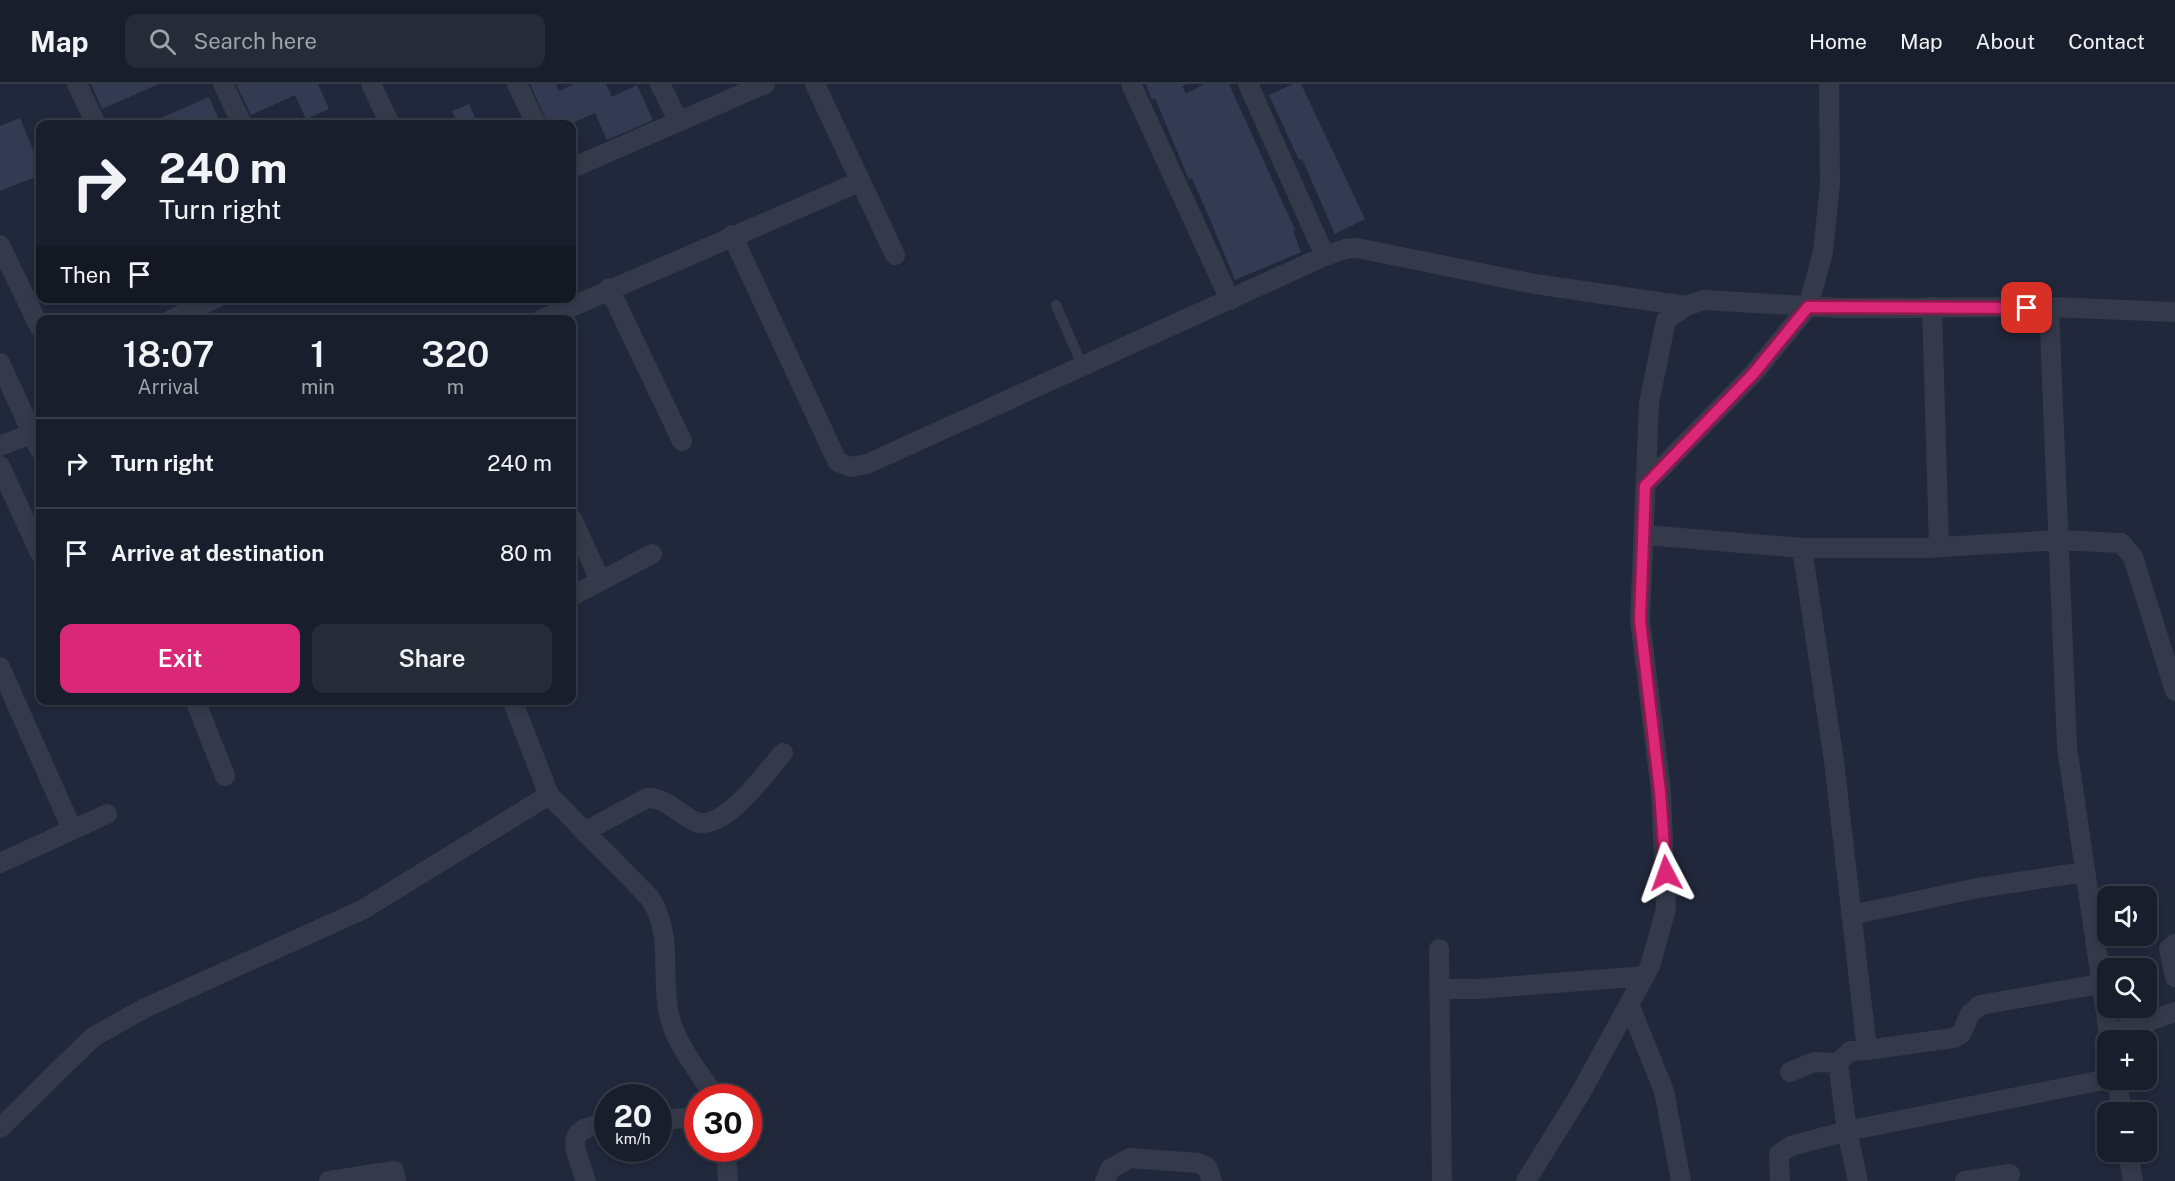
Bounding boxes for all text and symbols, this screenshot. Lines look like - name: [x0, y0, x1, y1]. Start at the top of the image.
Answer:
- search box: [125, 14, 545, 68]
- text: Map: [30, 25, 89, 58]
- icon: search: [146, 25, 179, 58]
- text: Search here: [194, 28, 317, 54]
- text: Home: [1809, 29, 1867, 54]
- text: Map: [1900, 29, 1943, 54]
- text: About: [1976, 29, 2035, 54]
- text: Contact: [2068, 29, 2145, 54]
- text: 240 m: [159, 143, 287, 192]
- icon: right: [60, 144, 138, 222]
- text: Turn right: [159, 193, 282, 225]
- icon: arrive: [123, 258, 156, 291]
- text: Then: [60, 262, 111, 288]
- pin: [2001, 282, 2052, 333]
- icon: arrive: [2010, 291, 2043, 324]
- text: 18:07: [122, 333, 214, 375]
- text: 1: [310, 333, 325, 375]
- text: 320: [421, 333, 490, 375]
- text: Arrival: [138, 375, 199, 399]
- text: min: [301, 375, 335, 399]
- text: m: [447, 375, 464, 399]
- icon: right: [60, 447, 93, 480]
- text: Turn right: [111, 450, 214, 476]
- text: 240 m: [487, 450, 552, 476]
- icon: arrive: [60, 537, 93, 570]
- text: Arrive at destination: [111, 540, 324, 566]
- text: 80 m: [500, 540, 552, 566]
- button: Exit: [60, 624, 300, 693]
- button: Share: [312, 624, 552, 693]
- position arrow: [1634, 841, 1698, 905]
- map controls: [2097, 886, 2157, 1162]
- button: sound: [2097, 886, 2157, 946]
- button: search: [2097, 958, 2157, 1018]
- button: +: [2097, 1030, 2157, 1090]
- speed limit sign: 30: [684, 1084, 762, 1162]
- text: 20: [614, 1098, 652, 1134]
- button: −: [2097, 1102, 2157, 1162]
- text: km/h: [615, 1130, 651, 1147]

